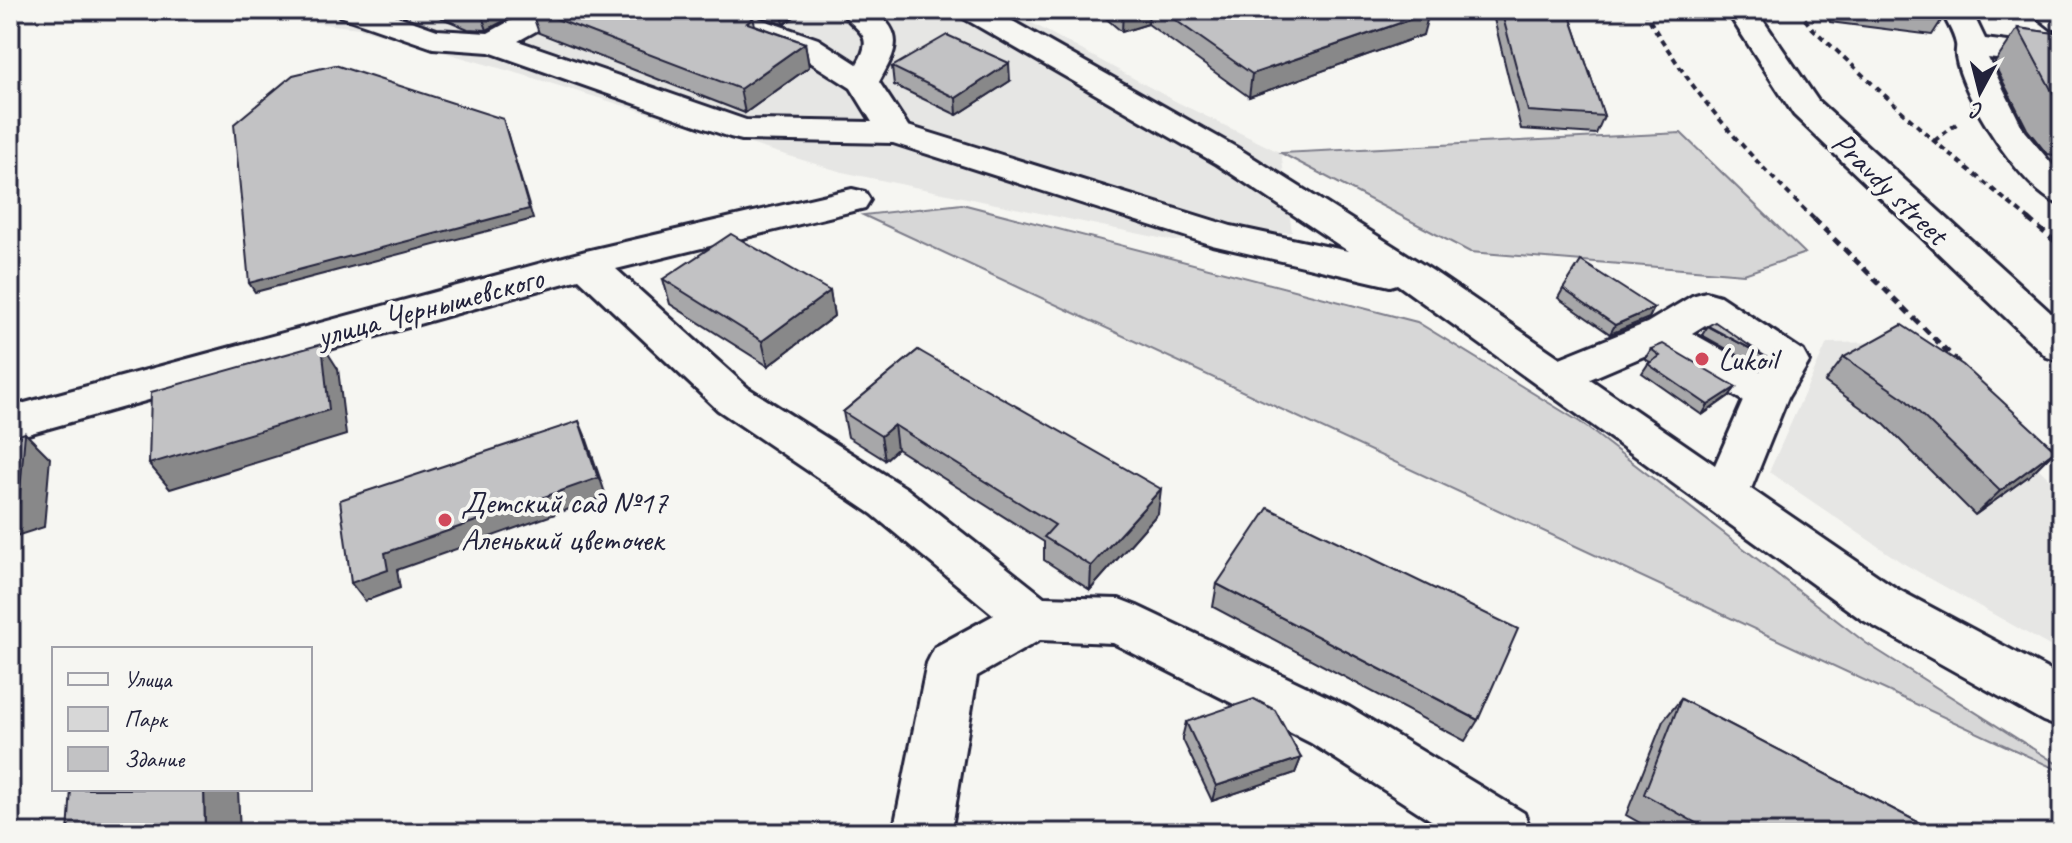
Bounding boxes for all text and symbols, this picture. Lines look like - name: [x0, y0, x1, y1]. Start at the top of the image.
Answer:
- north arrow: [1940, 52, 2020, 132]
- text: С: [1967, 96, 1985, 125]
- street label: Pravdy street: [1823, 122, 1959, 256]
- street label: улица Чернышевского: [311, 257, 549, 357]
- place label: Lukoil: [1718, 339, 1782, 380]
- marker: Lukoil: [1693, 350, 1711, 368]
- place label: Детский сад №17 Аленький цветочек: [461, 482, 669, 560]
- marker: Детский сад №17 Аленький цветочек: [436, 511, 454, 529]
- legend: [52, 647, 312, 791]
- text: Улица: [124, 664, 173, 694]
- text: Парк: [124, 704, 169, 734]
- text: Здание: [124, 744, 186, 774]

